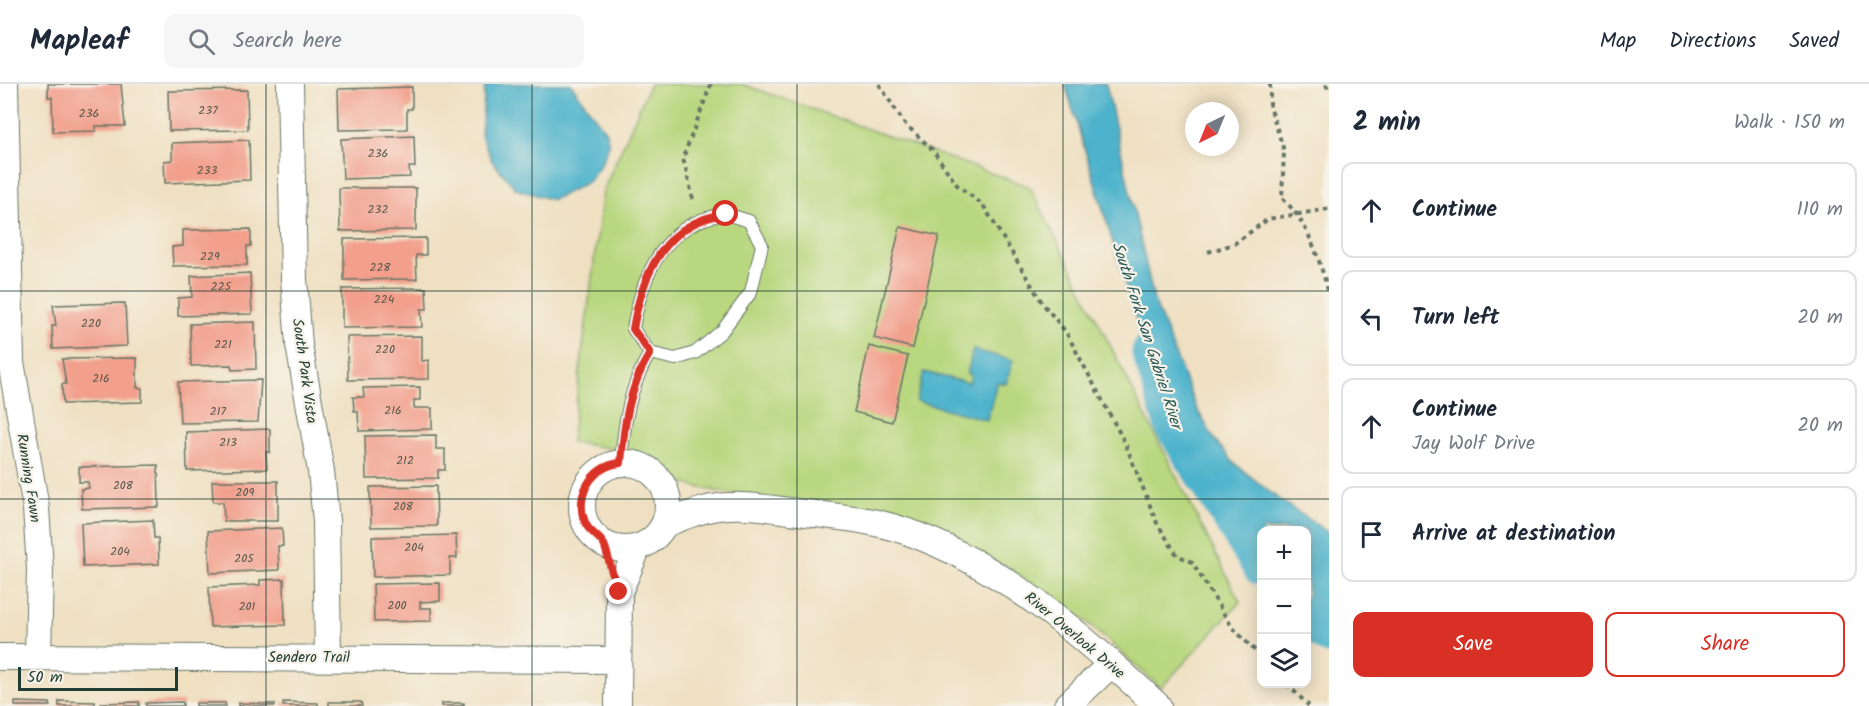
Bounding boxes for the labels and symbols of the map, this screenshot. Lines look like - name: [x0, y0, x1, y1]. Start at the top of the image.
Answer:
- house number: 237: [198, 101, 218, 120]
- north arrow: [1185, 102, 1239, 156]
- house number: 236: [79, 104, 99, 123]
- house number: 236: [368, 144, 388, 163]
- house number: 233: [197, 161, 217, 180]
- house number: 232: [368, 200, 388, 219]
- route start: [712, 200, 738, 226]
- water label: South Fork San Gabriel River: [1105, 239, 1190, 436]
- house number: 229: [200, 247, 220, 266]
- house number: 228: [369, 258, 391, 277]
- house number: 225: [211, 277, 233, 296]
- house number: 224: [374, 290, 395, 309]
- house number: 220: [81, 314, 101, 333]
- street label: South Park Vista: [285, 317, 323, 425]
- house number: 221: [214, 335, 232, 354]
- house number: 220: [375, 340, 395, 359]
- house number: 216: [92, 369, 110, 388]
- house number: 216: [384, 401, 402, 420]
- house number: 217: [210, 402, 227, 421]
- street label: Running Fawn: [9, 432, 47, 524]
- house number: 213: [219, 433, 237, 452]
- house number: 212: [396, 451, 414, 470]
- house number: 208: [113, 476, 134, 495]
- house number: 209: [236, 483, 255, 502]
- house number: 208: [393, 497, 414, 516]
- house number: 204: [404, 538, 424, 557]
- house number: 204: [110, 542, 130, 561]
- house number: 205: [234, 549, 255, 568]
- route end: [605, 578, 631, 604]
- street label: River Overlook Drive: [1019, 586, 1130, 685]
- house number: 200: [388, 596, 406, 615]
- house number: 201: [239, 597, 256, 616]
- street label: Sendero Trail: [268, 646, 350, 670]
- scale bar: [18, 664, 178, 692]

